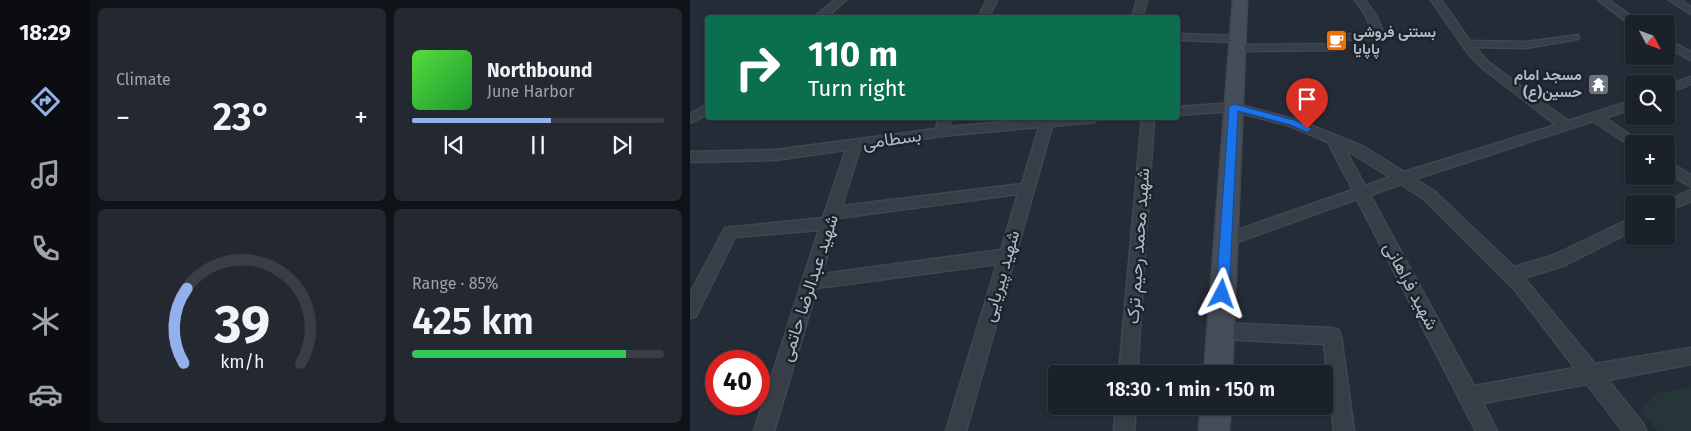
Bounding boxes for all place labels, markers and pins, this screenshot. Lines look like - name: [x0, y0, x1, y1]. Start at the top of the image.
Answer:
- place label: بستنی فروشی پاپایا: [1353, 23, 1436, 59]
- cafe icon: بستنی فروشی پاپایا: [1325, 29, 1349, 53]
- place label: مسجد امام حسین(ع): [1514, 66, 1582, 102]
- temple icon: مسجد امام حسین(ع): [1586, 72, 1610, 96]
- pin: [1286, 78, 1328, 129]

